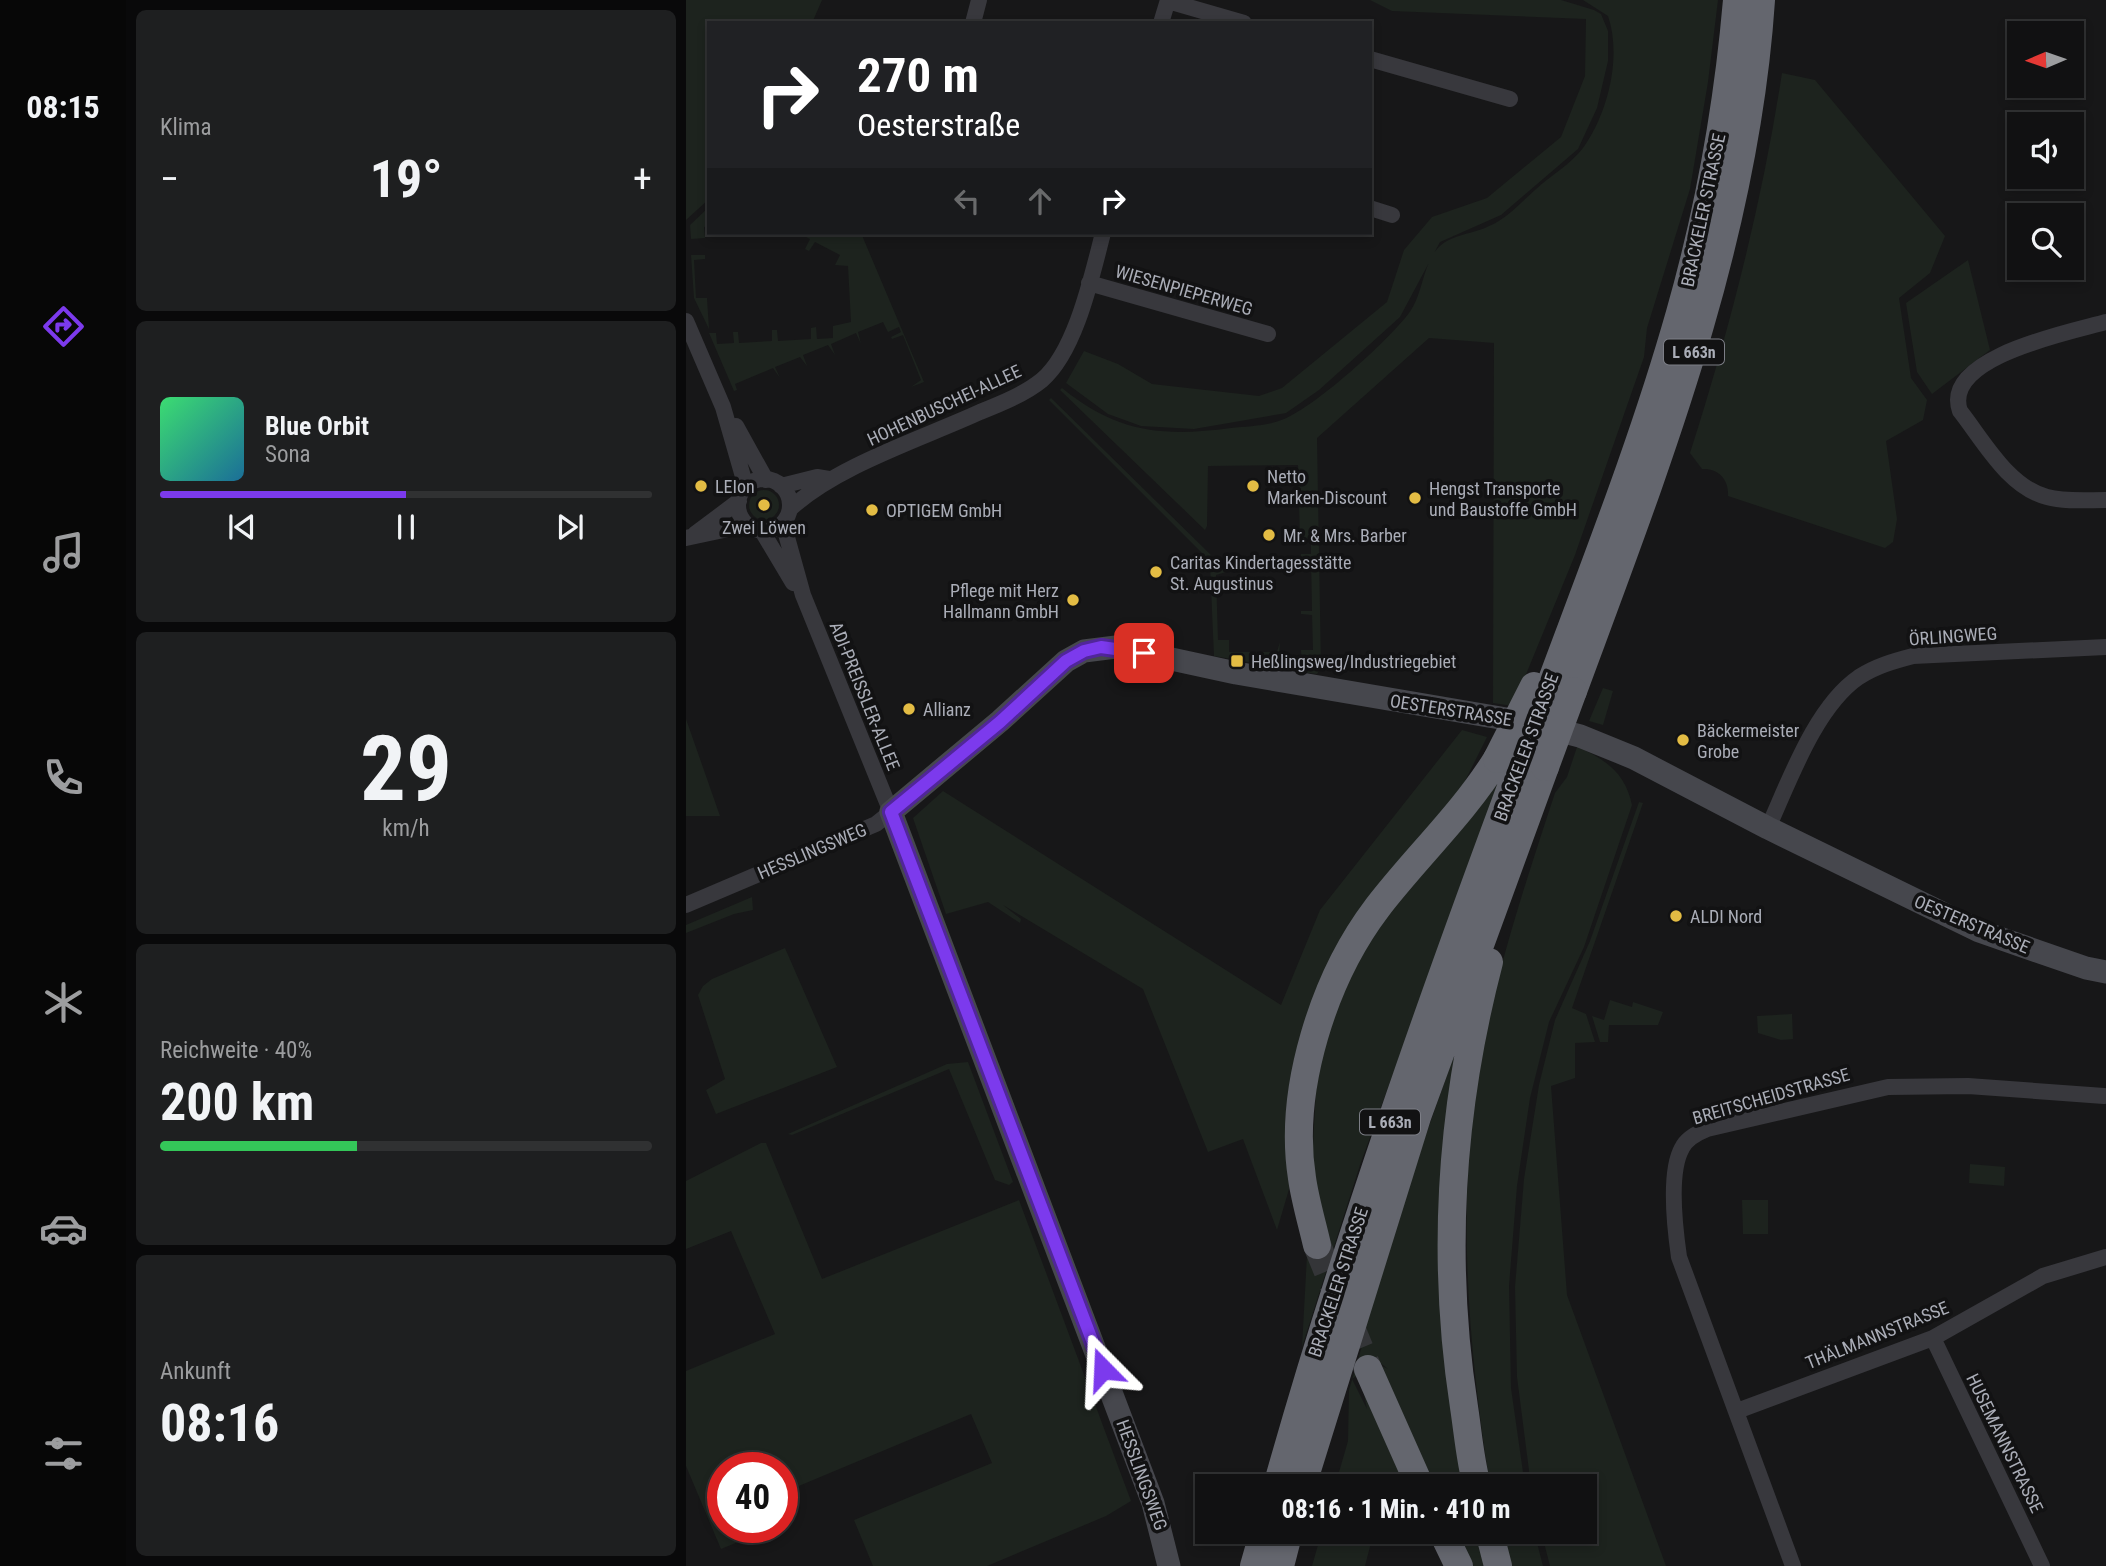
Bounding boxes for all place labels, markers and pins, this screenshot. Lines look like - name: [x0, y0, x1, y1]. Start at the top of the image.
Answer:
- place label: Netto Marken-Discount: [1267, 466, 1387, 508]
- place label: LEIon: [715, 476, 755, 497]
- marker: LEIon: [693, 478, 709, 494]
- marker: Netto Marken-Discount: [1245, 478, 1261, 494]
- place label: Hengst Transporte und Baustoffe GmbH: [1429, 478, 1577, 520]
- marker: Hengst Transporte und Baustoffe GmbH: [1407, 490, 1423, 506]
- marker: Zwei Löwen: [756, 497, 772, 513]
- place label: OPTIGEM GmbH: [886, 500, 1002, 521]
- marker: OPTIGEM GmbH: [864, 502, 880, 518]
- place label: Zwei Löwen: [722, 517, 806, 538]
- place label: Mr. & Mrs. Barber: [1283, 525, 1407, 546]
- marker: Mr. & Mrs. Barber: [1261, 527, 1277, 543]
- place label: Caritas Kindertagesstätte St. Augustinus: [1170, 552, 1351, 594]
- marker: Caritas Kindertagesstätte St. Augustinus: [1148, 564, 1164, 580]
- place label: Pflege mit Herz Hallmann GmbH: [943, 580, 1059, 622]
- marker: Pflege mit Herz Hallmann GmbH: [1065, 592, 1081, 608]
- pin: [1114, 623, 1174, 683]
- place label: Heßlingsweg/Industriegebiet: [1251, 651, 1456, 672]
- marker: Heßlingsweg/Industriegebiet: [1229, 653, 1245, 669]
- place label: Allianz: [923, 699, 971, 720]
- marker: Allianz: [901, 701, 917, 717]
- place label: Bäckermeister Grobe: [1697, 720, 1800, 762]
- marker: Bäckermeister Grobe: [1675, 732, 1691, 748]
- place label: ALDI Nord: [1690, 906, 1762, 927]
- marker: ALDI Nord: [1668, 908, 1684, 924]

